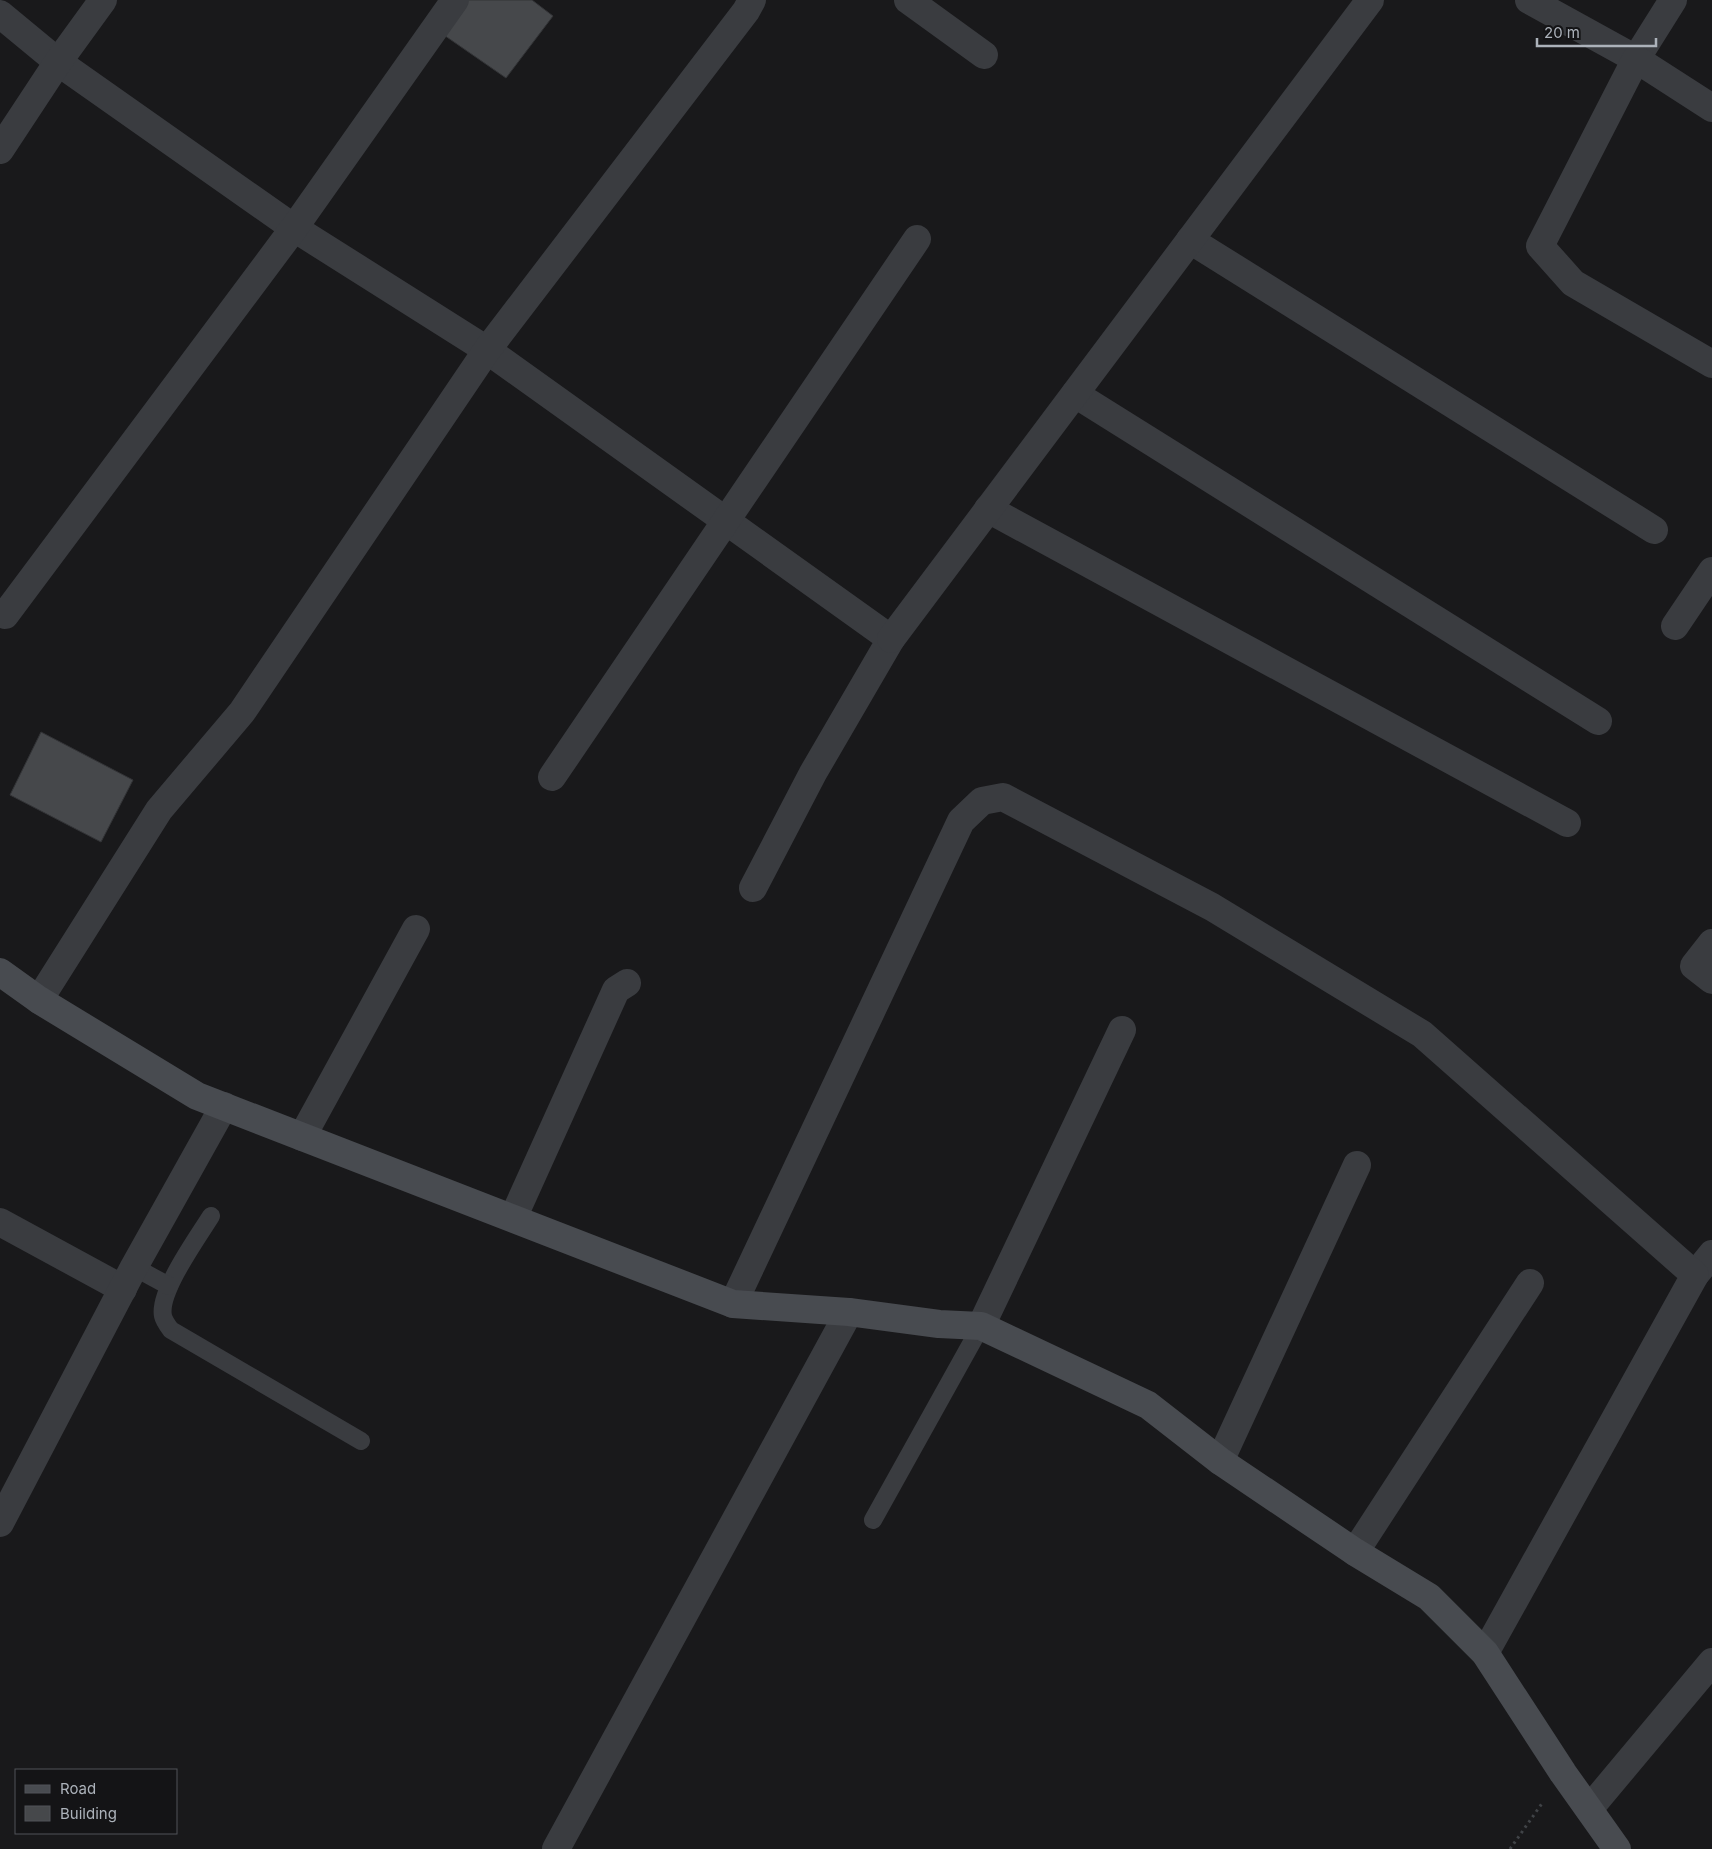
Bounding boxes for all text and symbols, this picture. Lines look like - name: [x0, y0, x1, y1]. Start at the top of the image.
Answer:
- scale bar: [1537, 15, 1656, 47]
- text: 20 m: [1544, 23, 1580, 42]
- legend: [15, 1769, 178, 1834]
- text: Road: [60, 1779, 96, 1798]
- text: Building: [60, 1804, 117, 1823]

